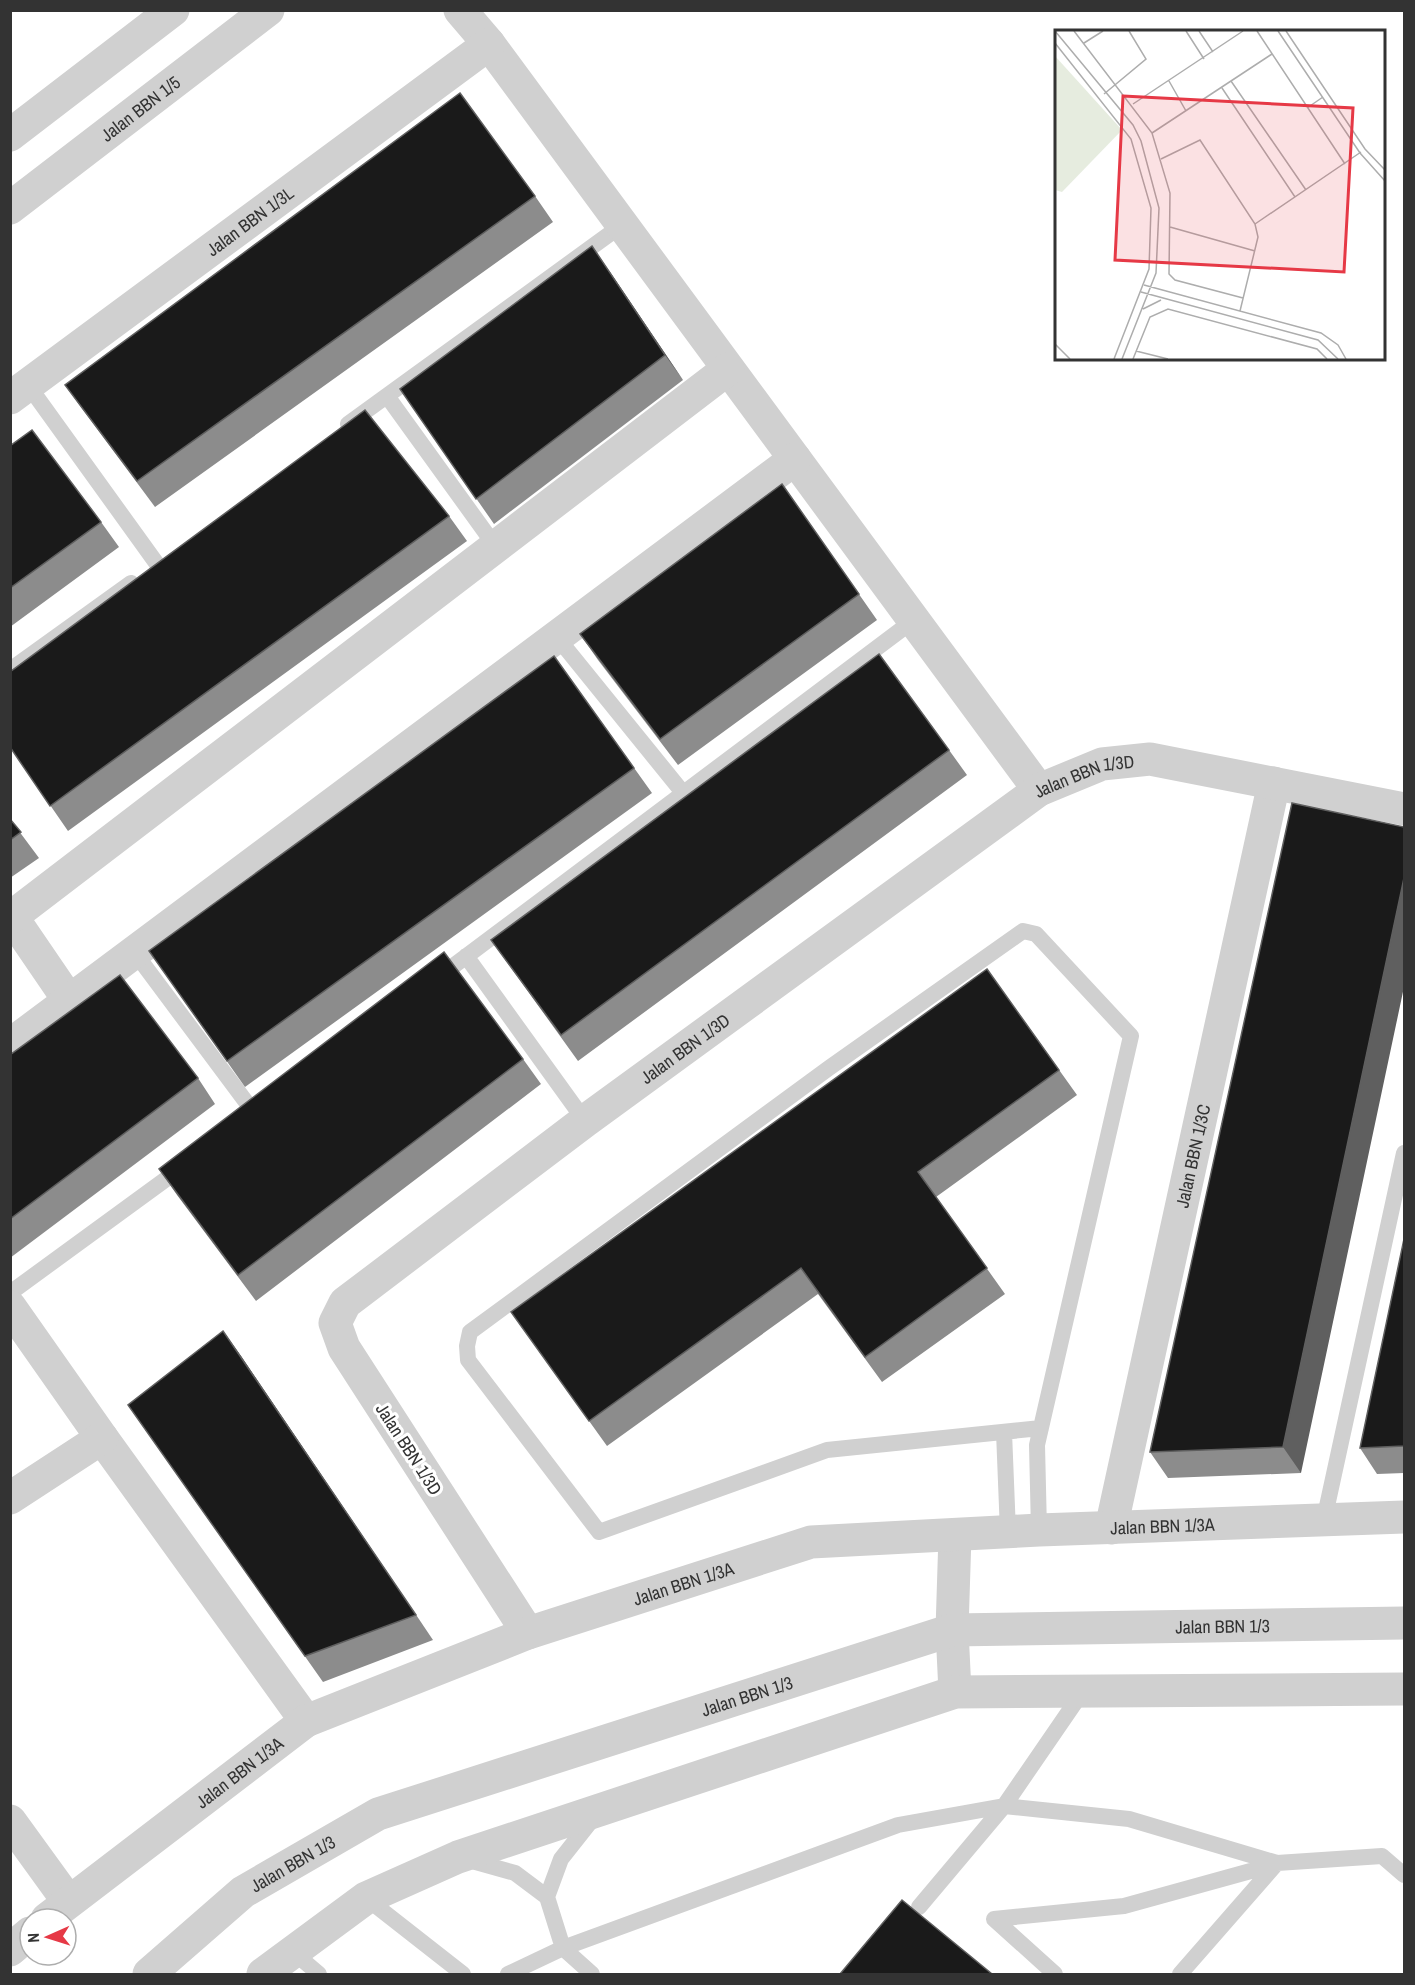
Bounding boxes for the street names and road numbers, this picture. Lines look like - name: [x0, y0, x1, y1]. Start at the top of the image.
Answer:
- street label: Jalan BBN 1/5: [95, 69, 185, 147]
- street label: Jalan BBN 1/3L: [201, 180, 298, 261]
- street label: Jalan BBN 1/3D: [1028, 748, 1135, 803]
- street label: Jalan BBN 1/3D: [635, 1007, 735, 1089]
- street label: Jalan BBN 1/3C: [1169, 1102, 1216, 1210]
- street label: Jalan BBN 1/3D: [370, 1398, 448, 1500]
- street label: Jalan BBN 1/3A: [1110, 1511, 1215, 1540]
- street label: Jalan BBN 1/3A: [630, 1555, 737, 1611]
- street label: Jalan BBN 1/3: [1175, 1613, 1270, 1639]
- street label: Jalan BBN 1/3: [698, 1669, 796, 1722]
- street label: Jalan BBN 1/3A: [190, 1730, 288, 1814]
- street label: Jalan BBN 1/3: [245, 1829, 340, 1898]

